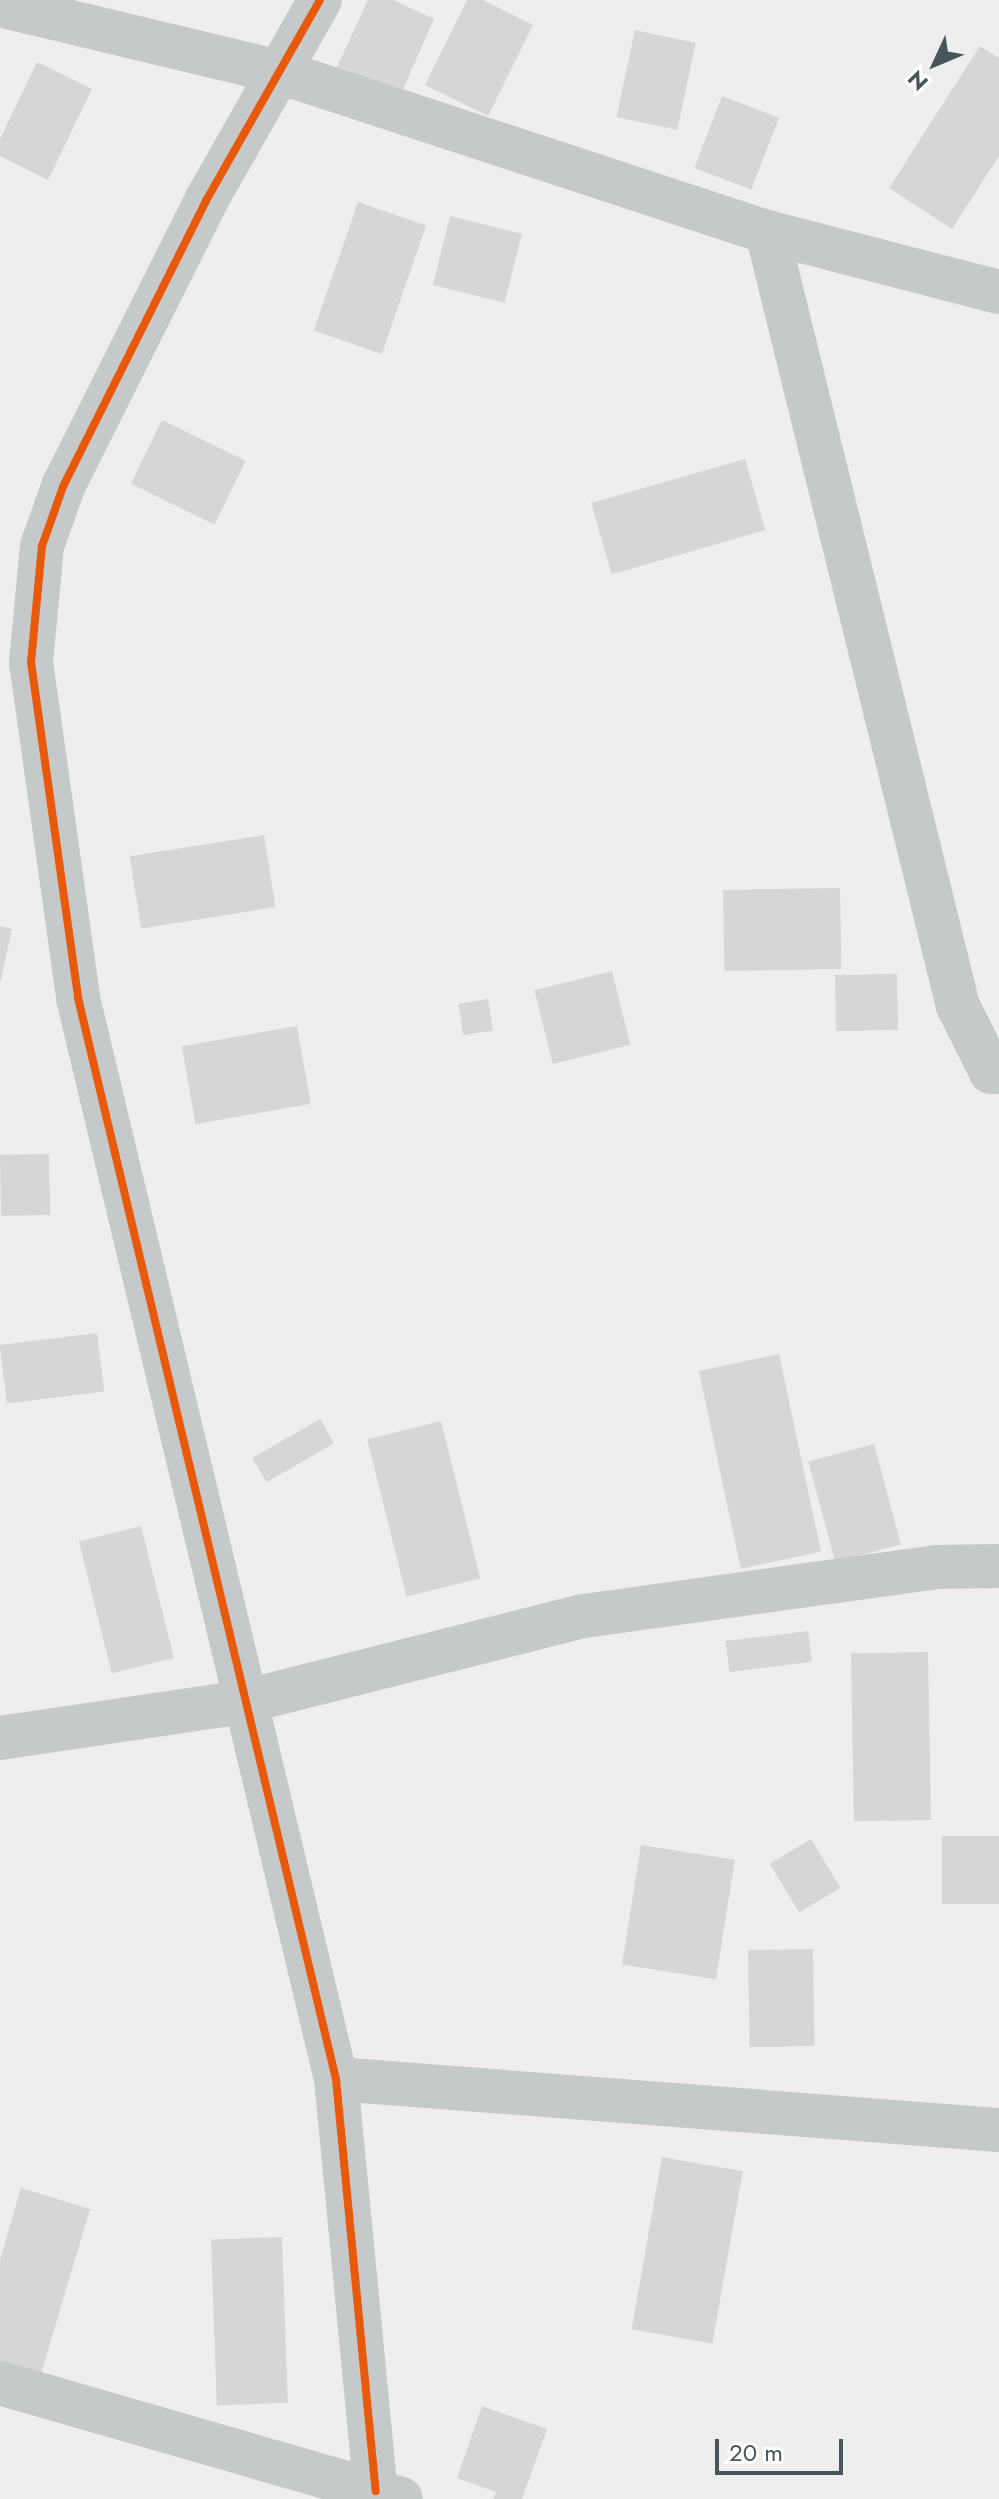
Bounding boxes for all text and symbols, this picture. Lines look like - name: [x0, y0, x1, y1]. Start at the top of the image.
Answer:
- north arrow: [895, 24, 975, 104]
- text: N: [900, 63, 935, 98]
- scale bar: [719, 2423, 847, 2473]
- text: 20 m: [729, 2435, 783, 2470]

